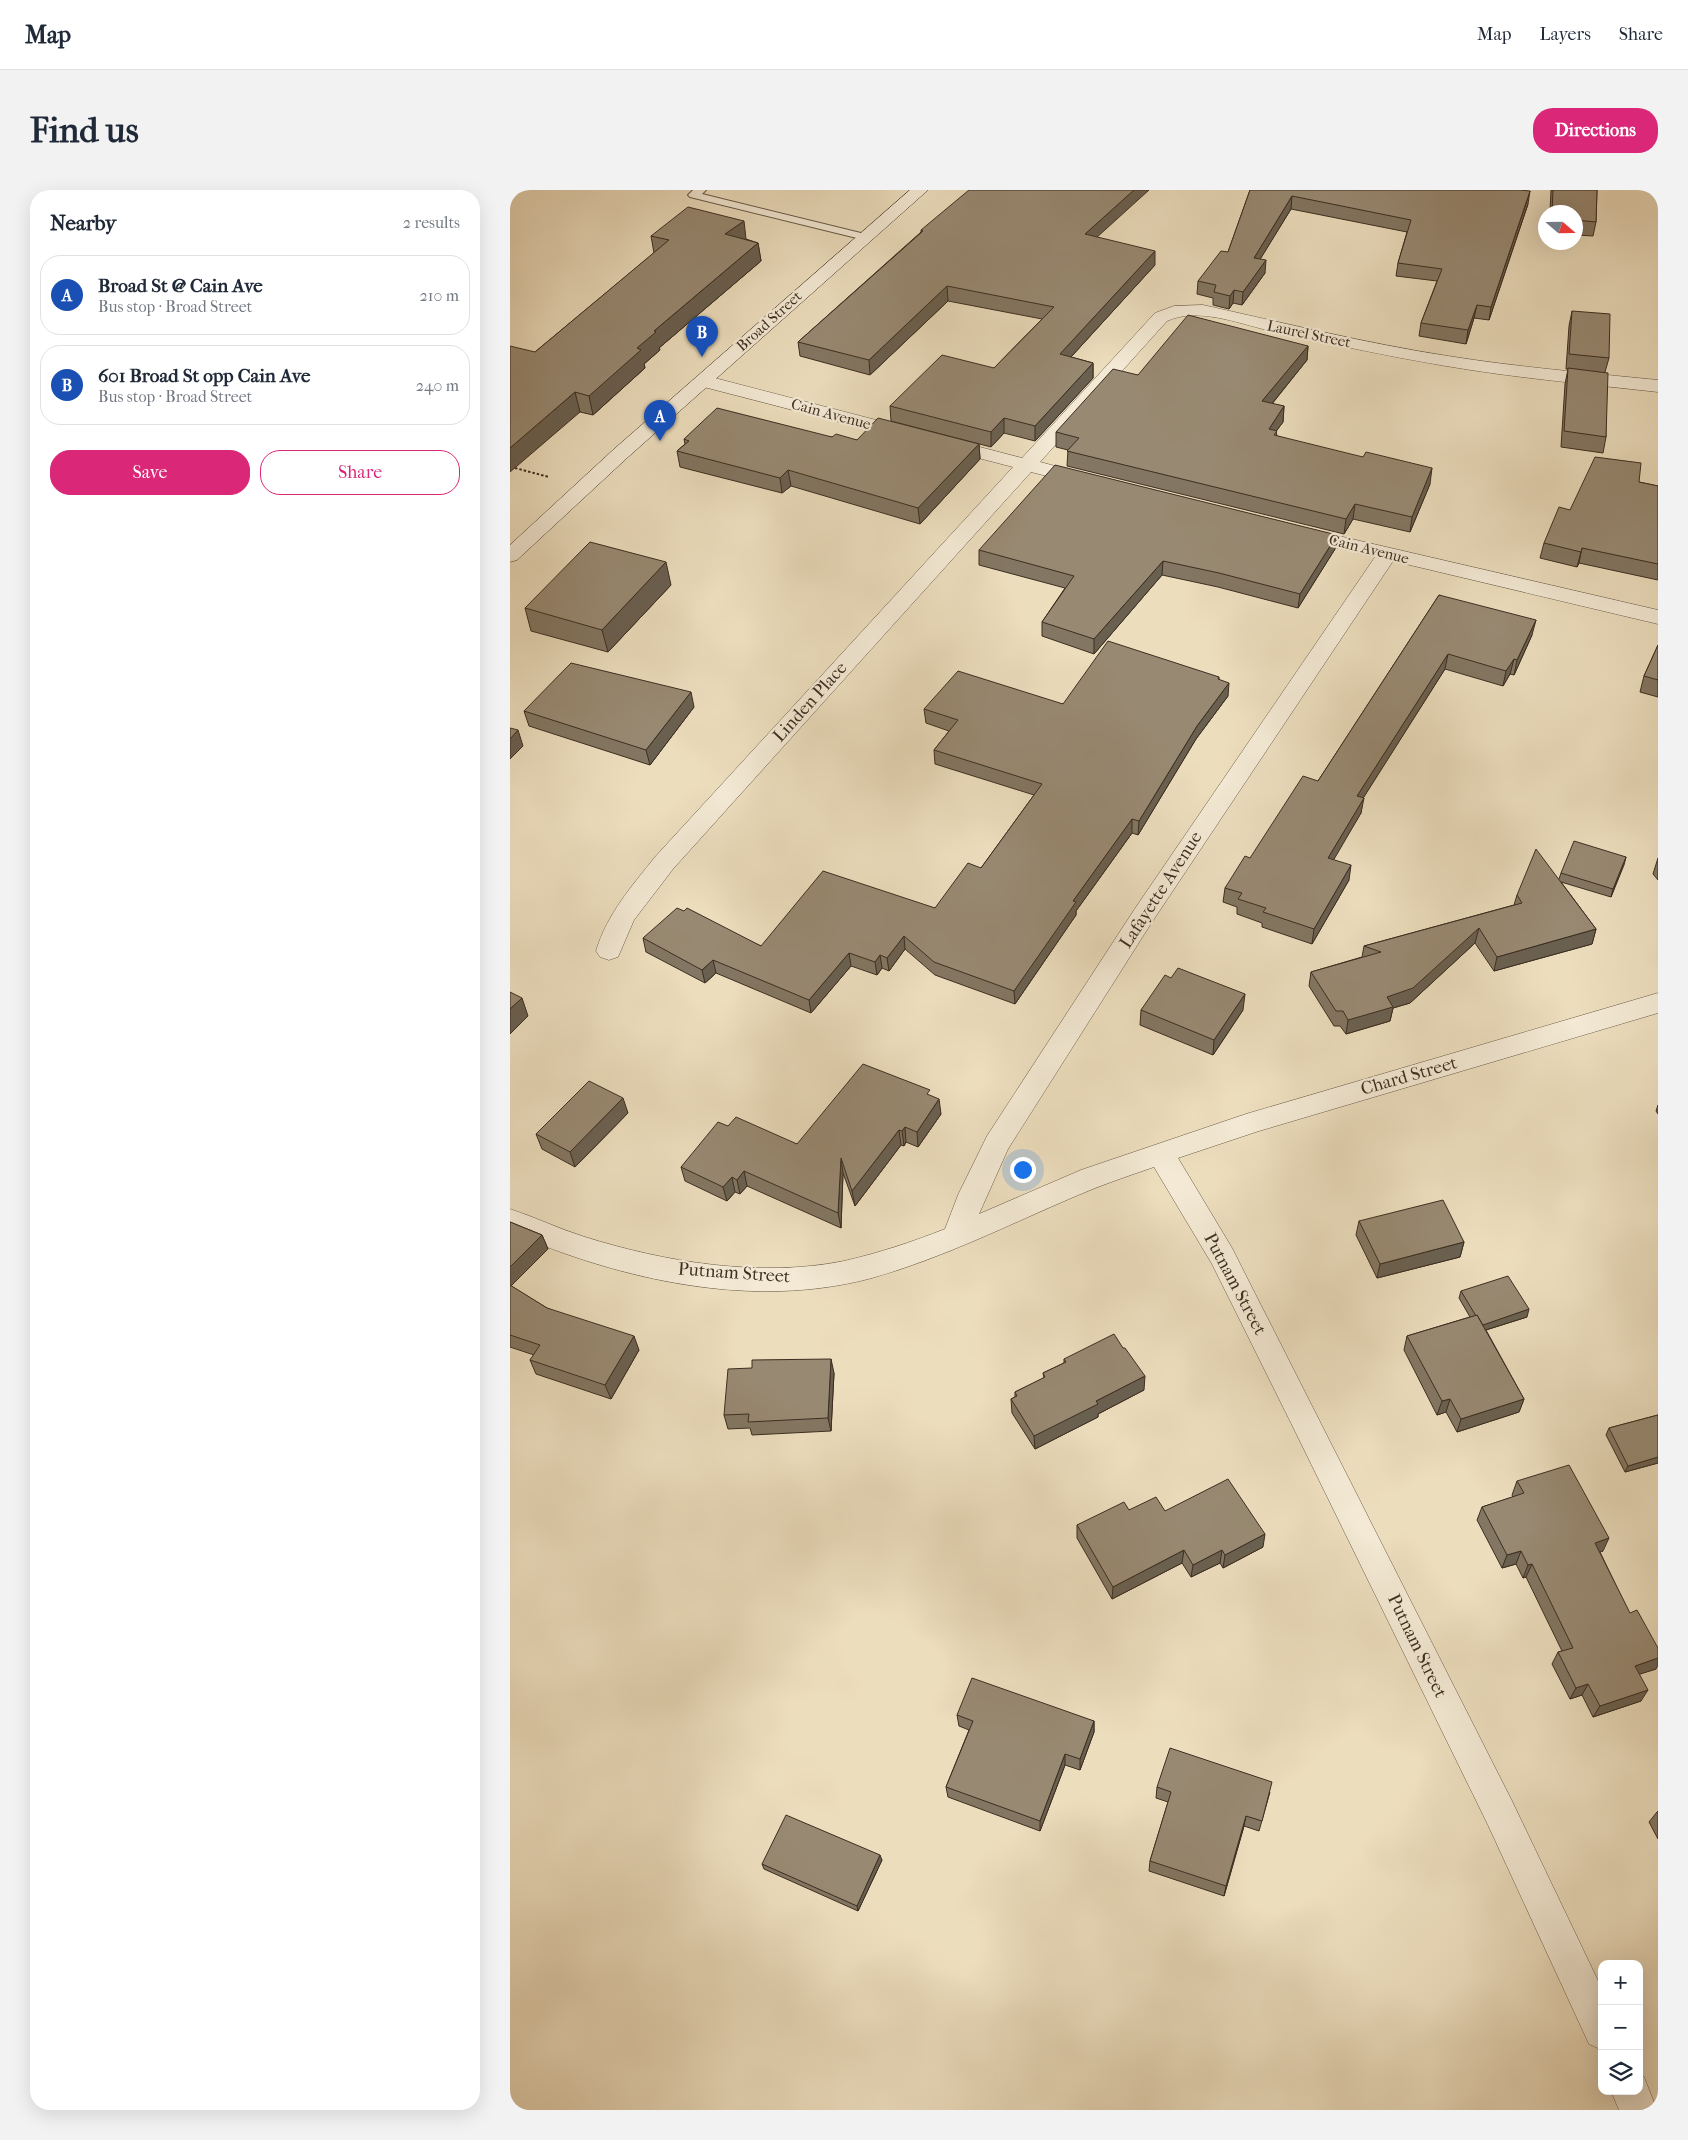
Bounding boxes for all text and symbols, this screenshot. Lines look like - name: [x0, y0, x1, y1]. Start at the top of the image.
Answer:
- text: Map: [25, 21, 71, 49]
- text: Map: [1477, 24, 1511, 45]
- text: Layers: [1539, 24, 1591, 45]
- text: Share: [1619, 24, 1663, 45]
- button: Directions: [1533, 108, 1658, 153]
- text: Find us: [30, 110, 139, 151]
- north arrow: [1538, 205, 1583, 250]
- text: Nearby: [50, 211, 116, 235]
- text: 2 results: [403, 213, 460, 232]
- text: Broad St @ Cain Ave: [98, 275, 263, 297]
- text: A: [62, 286, 72, 305]
- text: 210 m: [420, 286, 459, 305]
- street label: Broad Street: [733, 287, 806, 355]
- text: Bus stop · Broad Street: [98, 297, 252, 316]
- pin: B: [686, 316, 718, 357]
- street label: Laurel Street: [1266, 316, 1353, 352]
- text: 601 Broad St opp Cain Ave: [98, 365, 310, 387]
- text: B: [62, 376, 72, 395]
- text: 240 m: [416, 376, 459, 395]
- text: Bus stop · Broad Street: [98, 387, 252, 406]
- street label: Cain Avenue: [789, 395, 873, 433]
- pin: A: [644, 400, 676, 441]
- button: Save: [50, 450, 250, 495]
- button: Share: [260, 450, 460, 495]
- street label: Cain Avenue: [1327, 530, 1411, 568]
- street label: Linden Place: [769, 658, 852, 746]
- street label: Lafayette Avenue: [1115, 828, 1207, 952]
- street label: Chard Street: [1358, 1052, 1460, 1100]
- your location: [1010, 1157, 1036, 1183]
- street label: Putnam Street: [1199, 1229, 1271, 1339]
- street label: Putnam Street: [677, 1259, 791, 1287]
- street label: Putnam Street: [1383, 1591, 1451, 1702]
- map controls: [1598, 1960, 1643, 2095]
- button: +: [1598, 1960, 1643, 2005]
- button: −: [1598, 2005, 1643, 2050]
- button: layers: [1598, 2050, 1643, 2095]

